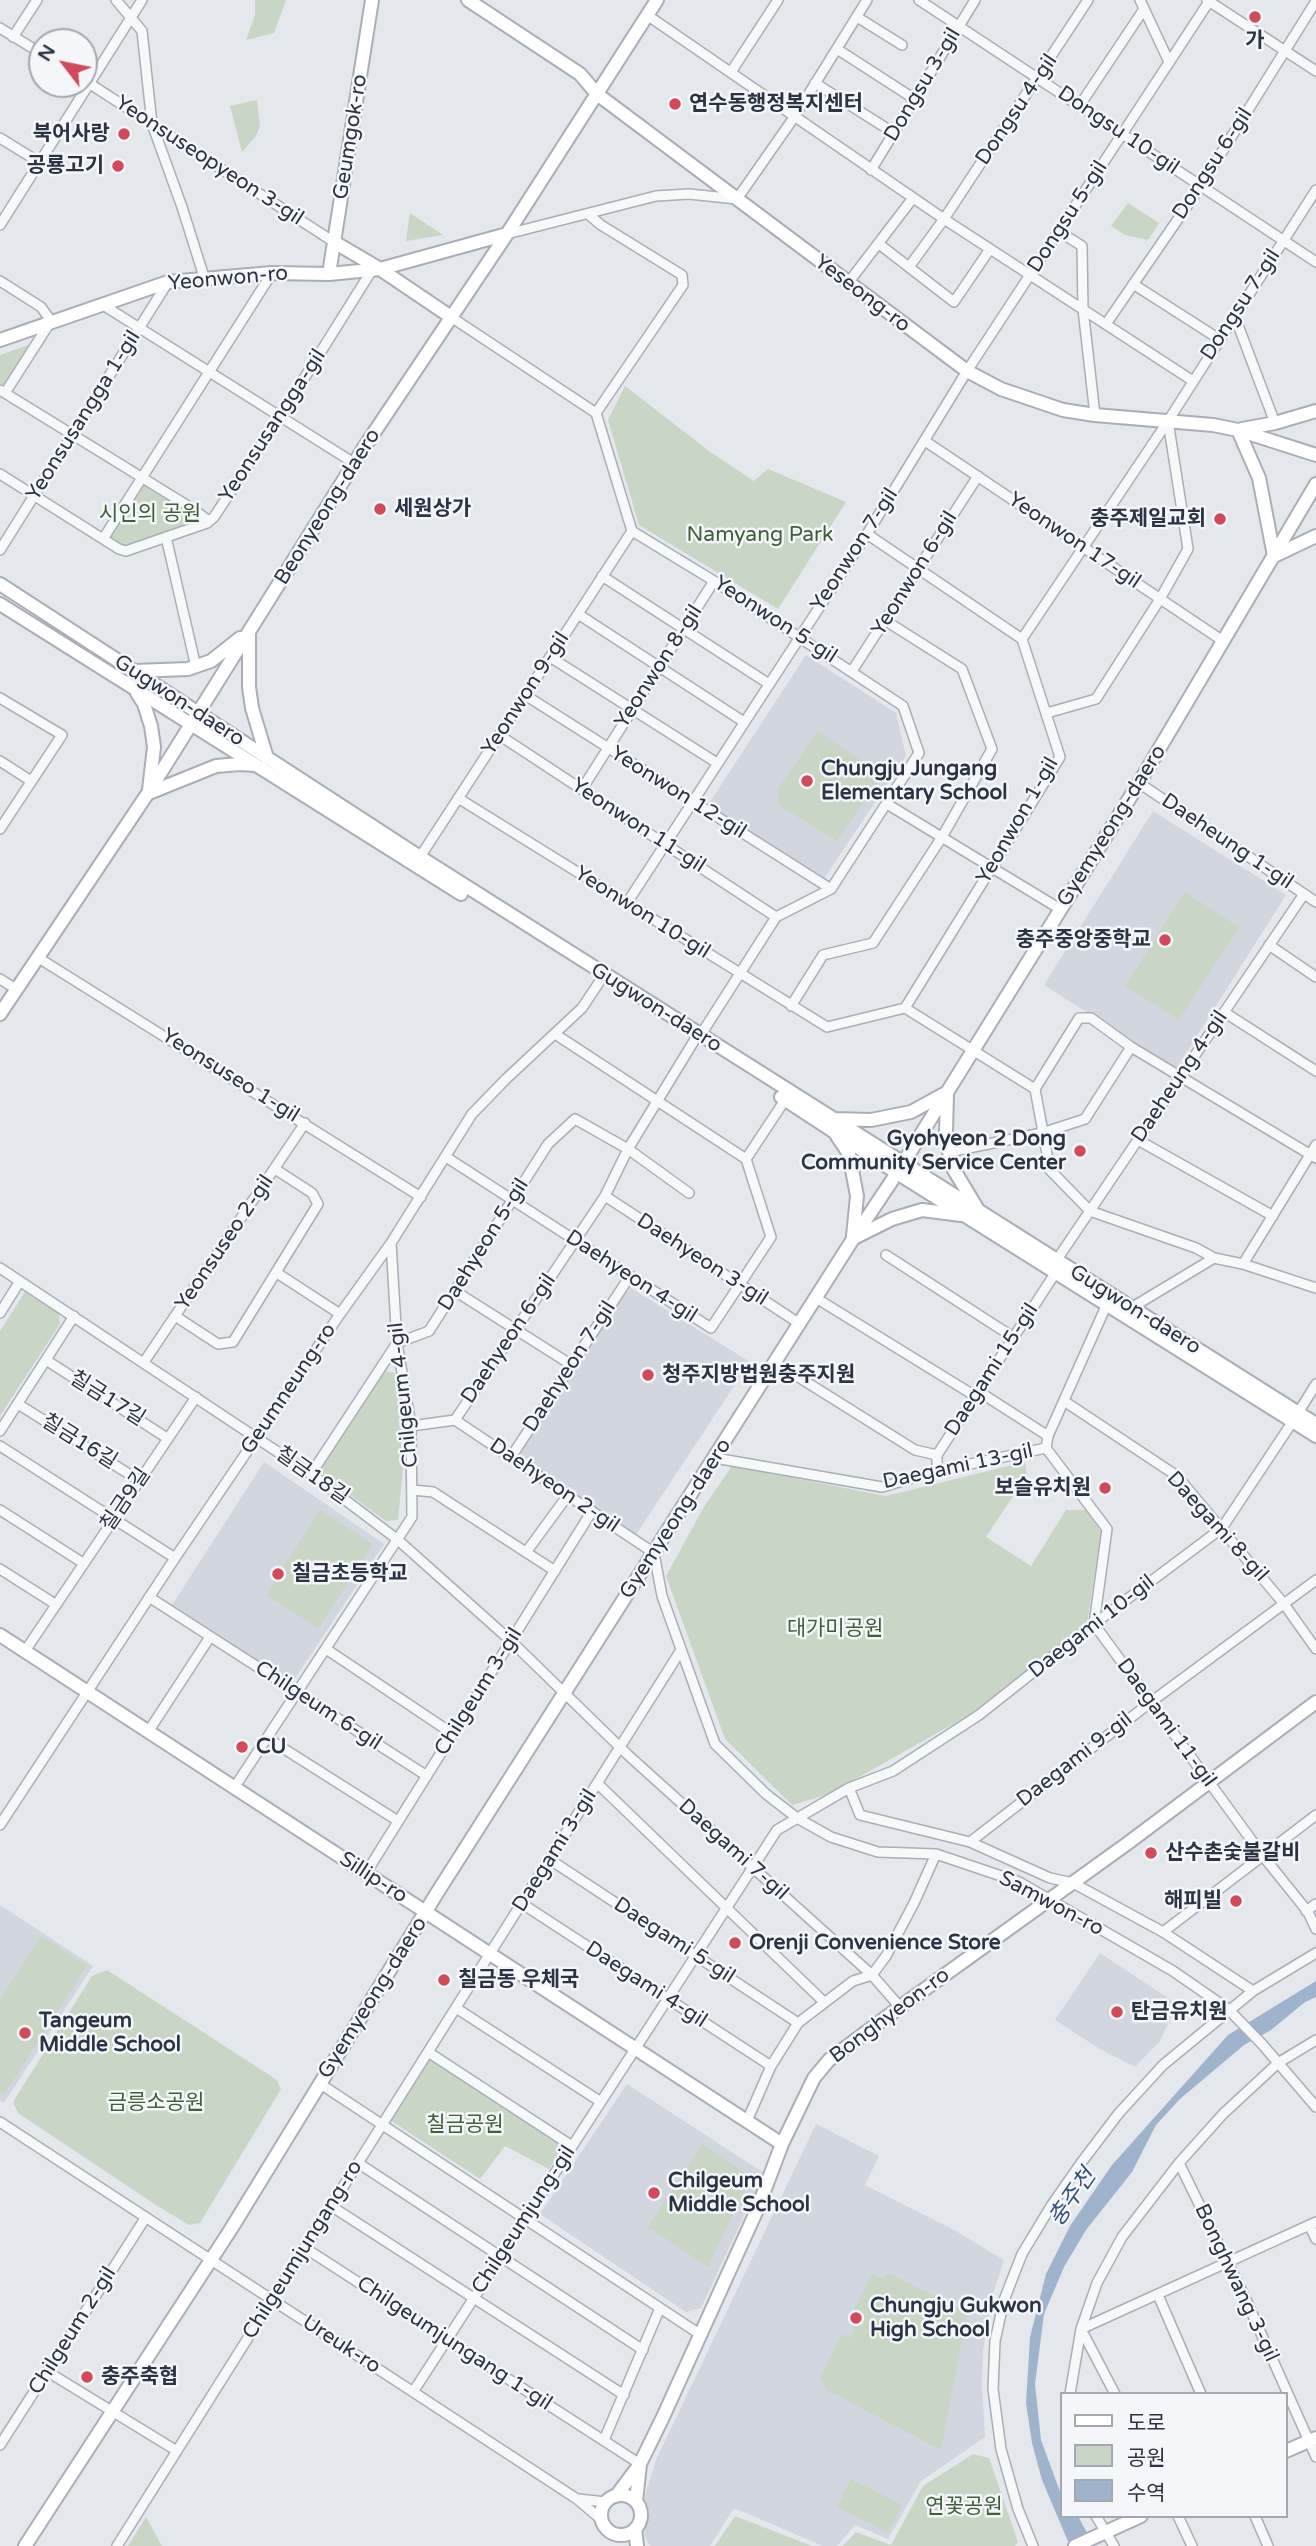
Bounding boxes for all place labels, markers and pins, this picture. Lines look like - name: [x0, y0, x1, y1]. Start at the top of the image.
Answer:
- marker: 가: [1247, 9, 1263, 25]
- place label: 가: [1245, 28, 1265, 54]
- place label: 연수동행정복지센터: [689, 91, 863, 117]
- marker: 연수동행정복지센터: [667, 96, 683, 112]
- place label: 북어사랑: [33, 121, 110, 147]
- marker: 북어사랑: [116, 126, 132, 142]
- place label: 공룡고기: [27, 153, 104, 179]
- marker: 공룡고기: [110, 158, 126, 174]
- place label: 세원상가: [394, 496, 471, 522]
- marker: 세원상가: [372, 501, 388, 517]
- place label: 충주제일교회: [1090, 506, 1206, 532]
- marker: 충주제일교회: [1212, 511, 1228, 527]
- place label: Chungju Jungang Elementary School: [821, 756, 1008, 806]
- marker: Chungju Jungang Elementary School: [799, 773, 815, 789]
- place label: 충주중앙중학교: [1016, 927, 1151, 953]
- marker: 충주중앙중학교: [1157, 932, 1173, 948]
- place label: Gyohyeon 2 Dong Community Service Center: [801, 1126, 1066, 1176]
- marker: Gyohyeon 2 Dong Community Service Center: [1072, 1143, 1088, 1159]
- place label: 청주지방법원충주지원: [662, 1362, 855, 1388]
- marker: 청주지방법원충주지원: [640, 1367, 656, 1383]
- place label: 보슬유치원: [994, 1475, 1091, 1501]
- marker: 보슬유치원: [1097, 1480, 1113, 1496]
- place label: 칠금초등학교: [292, 1561, 408, 1587]
- marker: 칠금초등학교: [270, 1566, 286, 1582]
- place label: CU: [256, 1734, 287, 1760]
- marker: CU: [234, 1739, 250, 1755]
- place label: 산수촌숯불갈비: [1165, 1840, 1300, 1866]
- marker: 산수촌숯불갈비: [1143, 1845, 1159, 1861]
- place label: 해피빌: [1164, 1888, 1222, 1914]
- marker: 해피빌: [1228, 1893, 1244, 1909]
- place label: Orenji Convenience Store: [749, 1930, 1001, 1956]
- marker: Orenji Convenience Store: [727, 1935, 743, 1951]
- place label: 칠금동 우체국: [458, 1967, 579, 1993]
- marker: 칠금동 우체국: [436, 1972, 452, 1988]
- place label: 탄금유치원: [1131, 1999, 1228, 2025]
- marker: 탄금유치원: [1109, 2004, 1125, 2020]
- place label: Tangeum Middle School: [39, 2008, 181, 2058]
- marker: Tangeum Middle School: [17, 2025, 33, 2041]
- place label: Chilgeum Middle School: [668, 2168, 810, 2218]
- marker: Chilgeum Middle School: [646, 2185, 662, 2201]
- place label: Chungju Gukwon High School: [870, 2293, 1042, 2343]
- marker: Chungju Gukwon High School: [848, 2310, 864, 2326]
- place label: 충주축협: [101, 2364, 178, 2390]
- marker: 충주축협: [79, 2369, 95, 2385]

